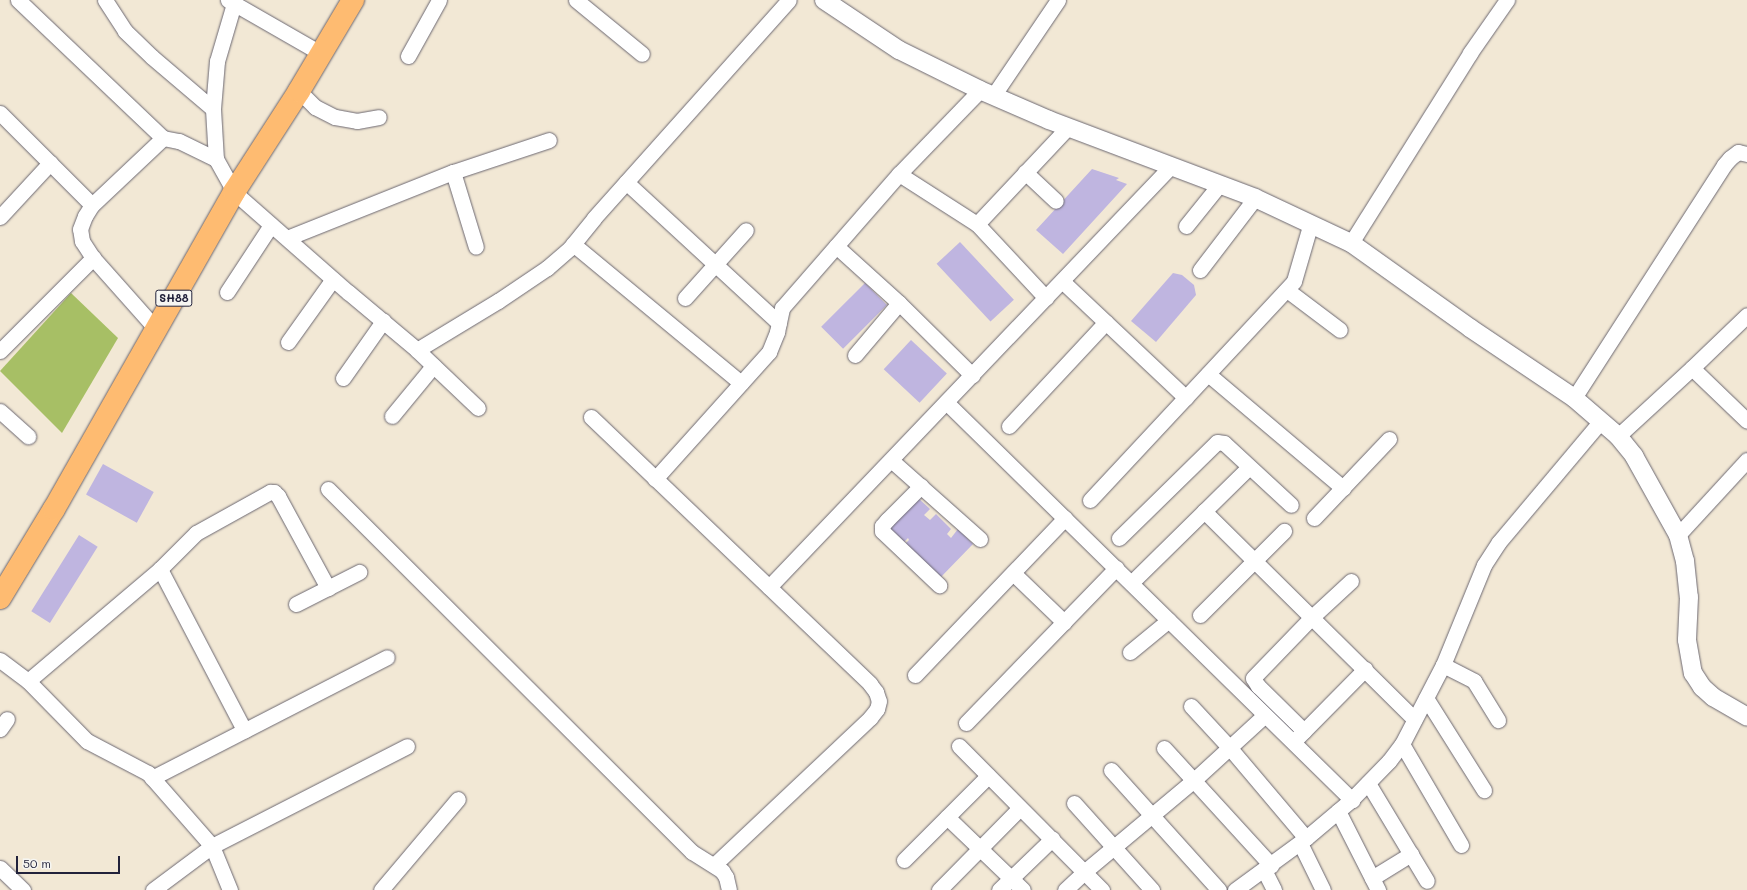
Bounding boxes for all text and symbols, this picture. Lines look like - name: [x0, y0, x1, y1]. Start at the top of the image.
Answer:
- road number: SH88: [155, 289, 193, 307]
- scale bar: [18, 848, 122, 874]
- text: 50 m: [23, 855, 51, 871]

